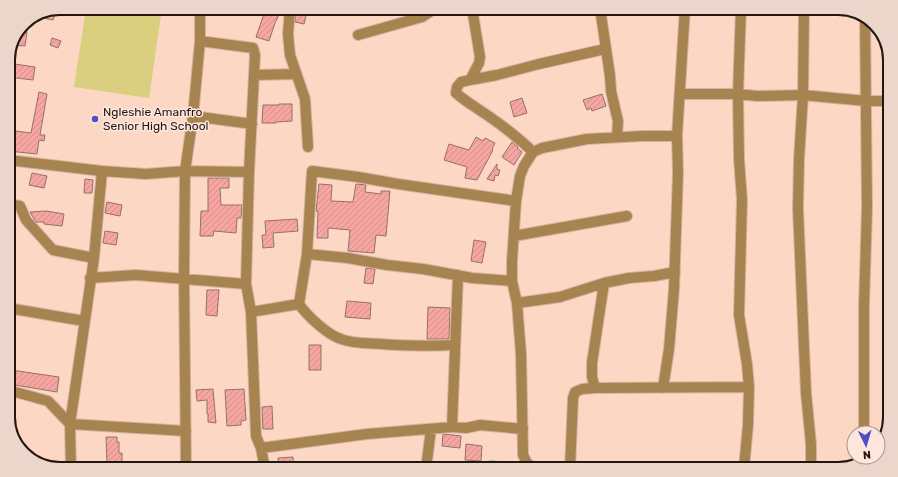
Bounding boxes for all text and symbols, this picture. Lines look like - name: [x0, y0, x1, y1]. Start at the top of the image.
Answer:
- place label: Ngleshie Amanfro Senior High School: [103, 105, 209, 133]
- marker: Ngleshie Amanfro Senior High School: [90, 114, 100, 124]
- north arrow: [846, 425, 886, 465]
- text: N: [862, 448, 871, 461]

